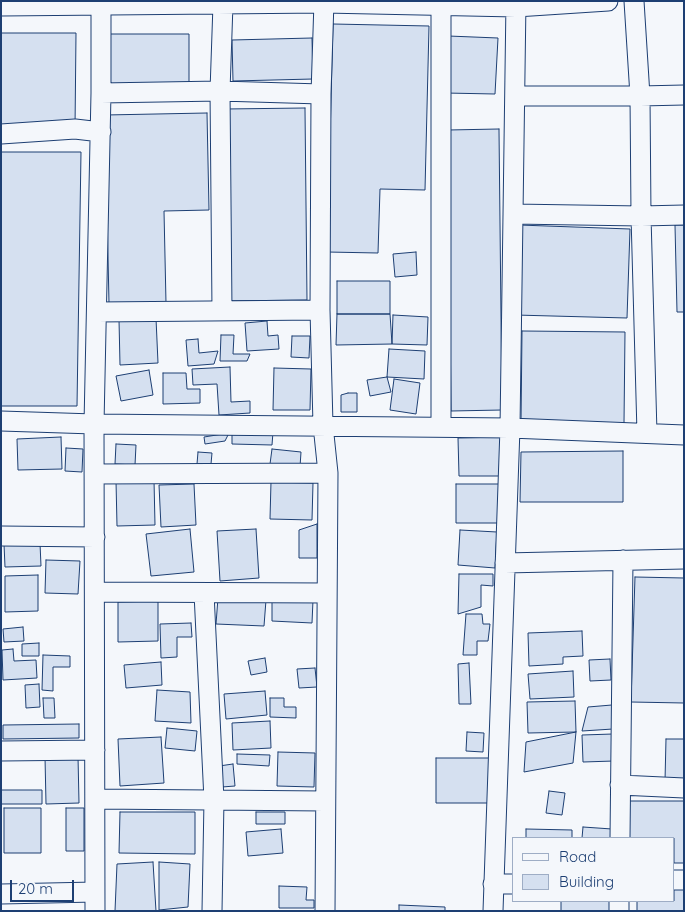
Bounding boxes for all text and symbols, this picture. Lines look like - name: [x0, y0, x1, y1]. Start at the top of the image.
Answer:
- legend: [512, 837, 675, 902]
- text: Road: [559, 847, 596, 866]
- scale bar: [12, 870, 76, 902]
- text: Building: [559, 872, 614, 891]
- text: 20 m: [18, 879, 53, 898]

